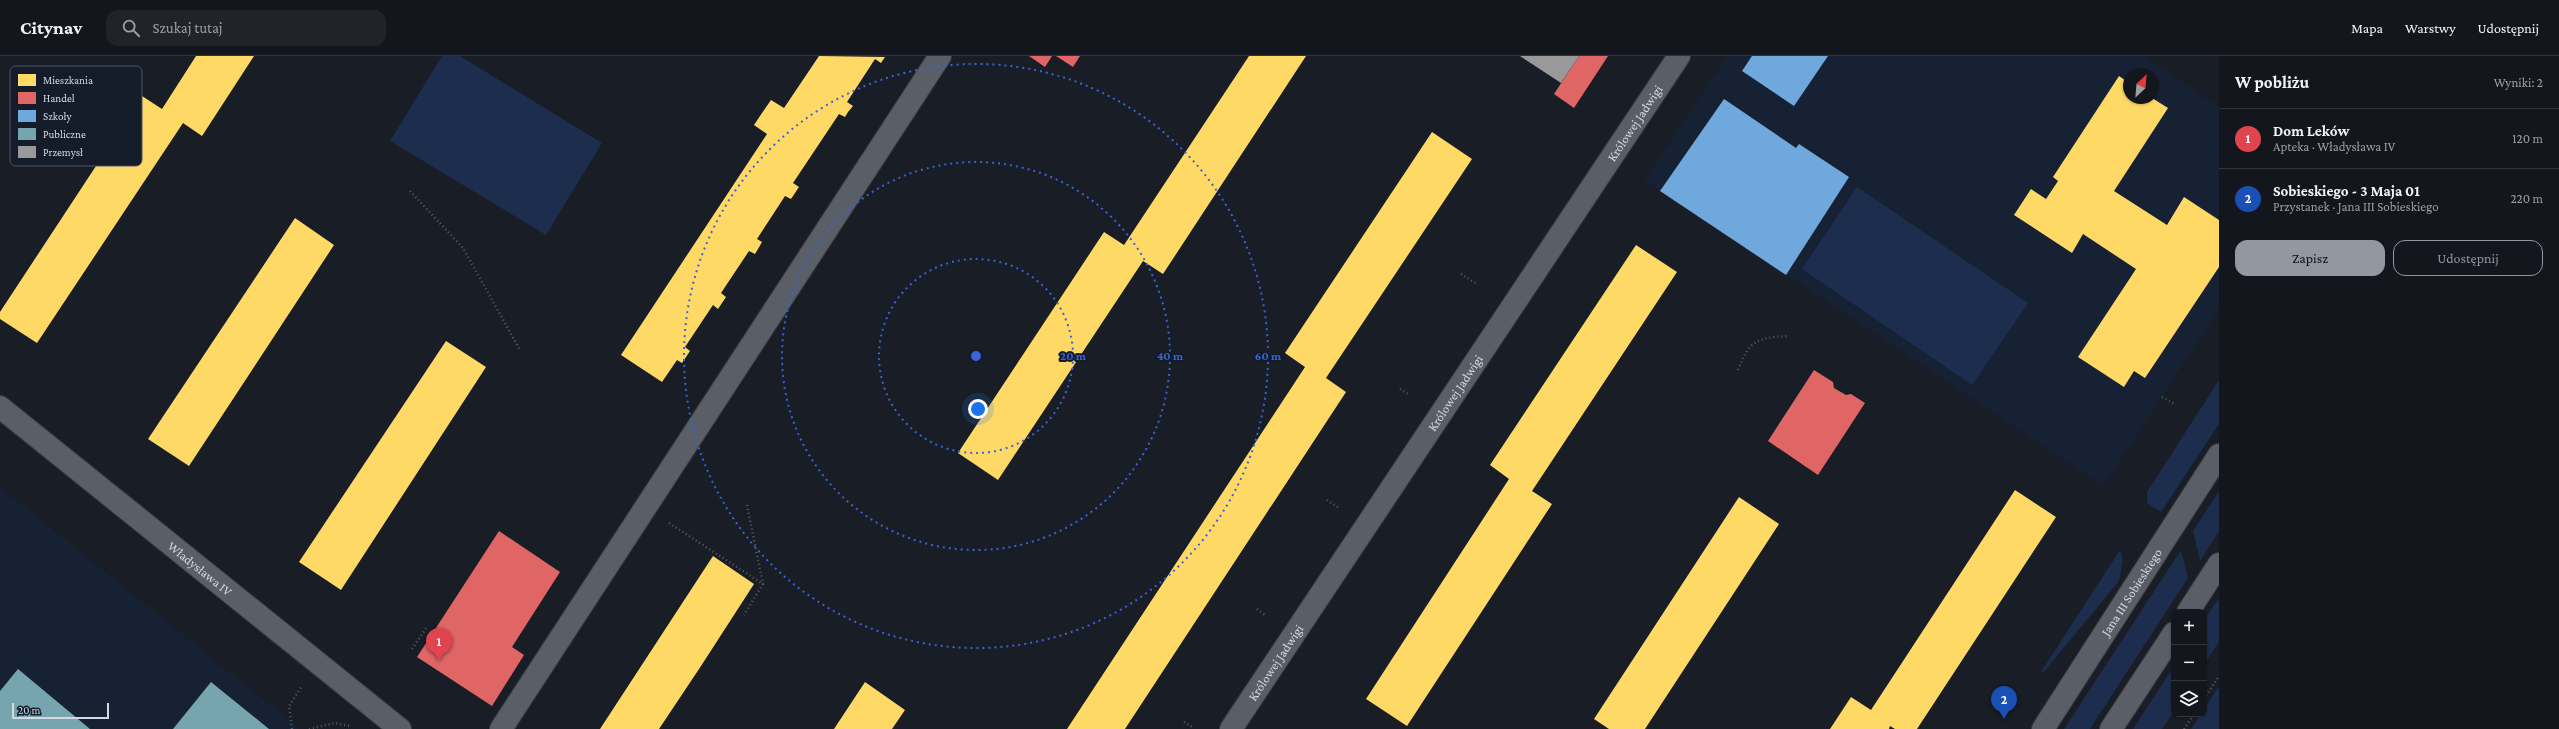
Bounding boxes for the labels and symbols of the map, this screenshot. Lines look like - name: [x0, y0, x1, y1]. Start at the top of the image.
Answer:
- legend: [10, 66, 142, 166]
- north arrow: [2123, 68, 2159, 104]
- text: Mieszkania: [43, 74, 93, 86]
- street label: Królowej Jadwigi: [1604, 82, 1666, 164]
- text: Handel: [43, 92, 75, 104]
- text: Szkoły: [43, 110, 72, 123]
- text: Publiczne: [43, 128, 86, 140]
- text: Przemysł: [43, 146, 83, 159]
- centre of rings: [969, 349, 983, 363]
- text: 20 m: [1060, 349, 1087, 363]
- text: 40 m: [1157, 349, 1184, 363]
- text: 60 m: [1255, 349, 1282, 363]
- street label: Królowej Jadwigi: [1425, 352, 1486, 434]
- your location: [968, 399, 988, 419]
- street label: Władysława IV: [165, 538, 235, 599]
- street label: Jana III Sobieskiego: [2097, 546, 2165, 640]
- street label: Królowej Jadwigi: [1245, 621, 1307, 704]
- pin: 1: [426, 628, 452, 661]
- pin: 2: [1991, 686, 2017, 719]
- scale bar: [12, 701, 109, 720]

